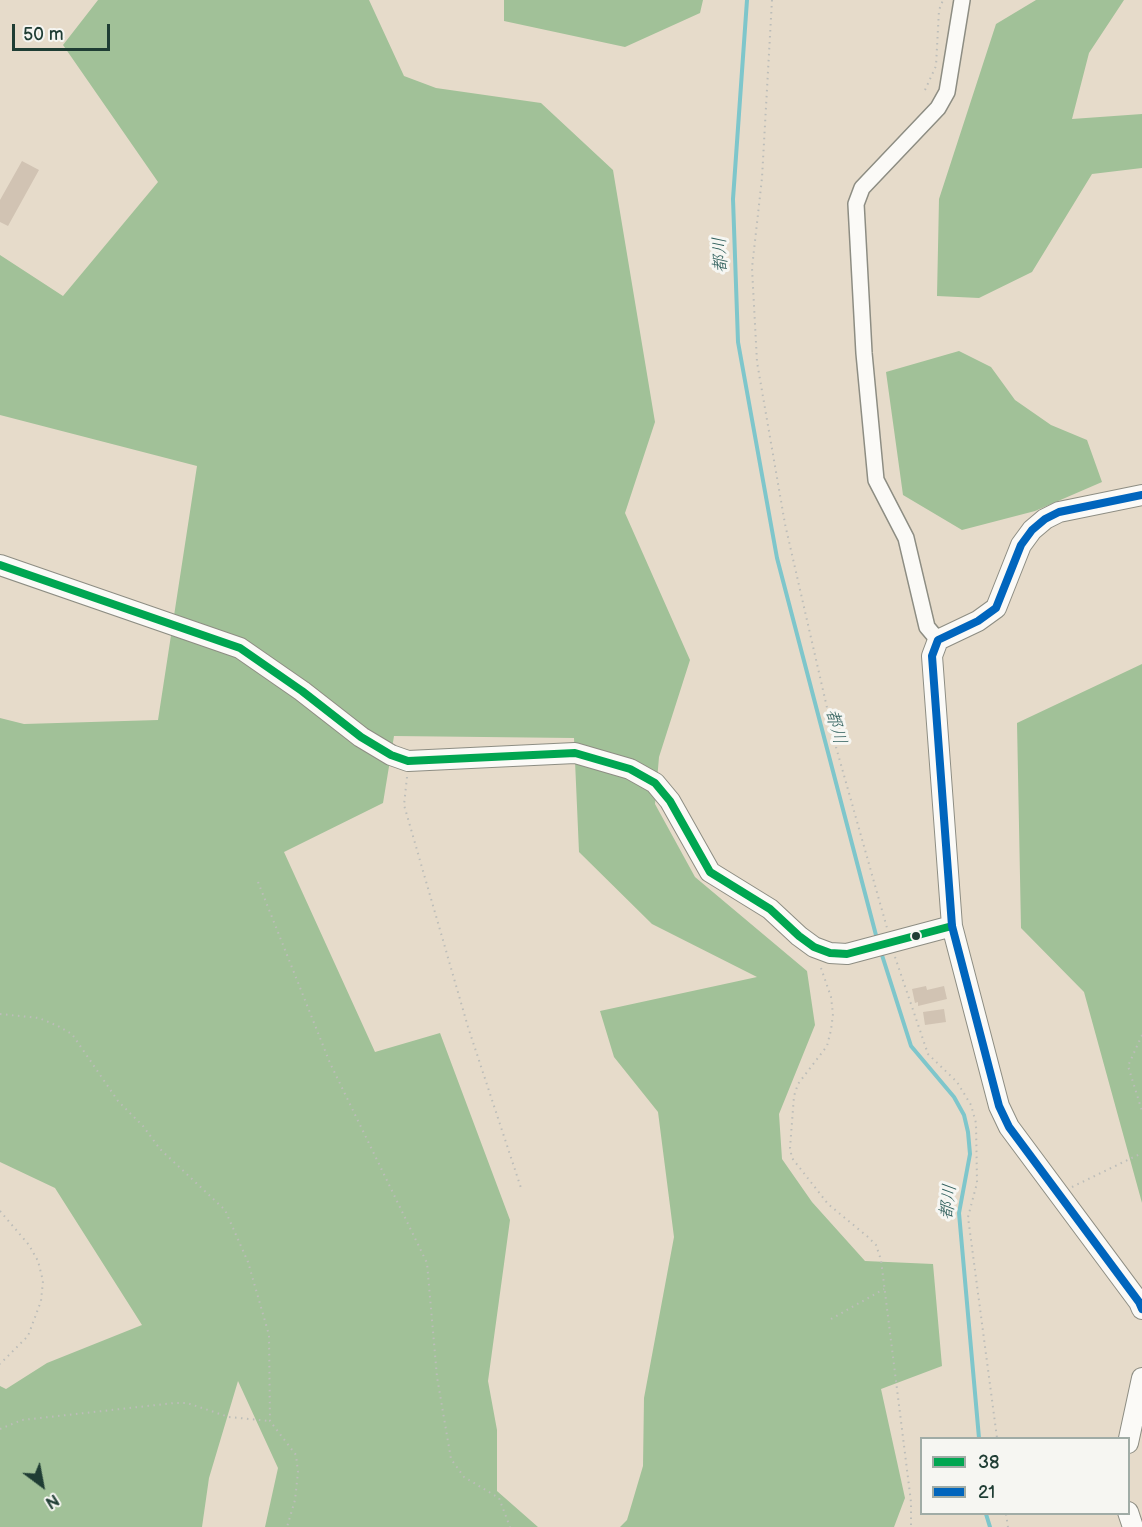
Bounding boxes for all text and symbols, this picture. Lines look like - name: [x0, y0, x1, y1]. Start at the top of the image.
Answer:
- scale bar: [15, 12, 112, 50]
- text: 50 m: [23, 24, 64, 45]
- water label: 都川: [710, 237, 732, 273]
- water label: 都川: [820, 707, 850, 747]
- unlabelled marker: [910, 930, 922, 942]
- water label: 都川: [936, 1183, 962, 1221]
- legend: [920, 1437, 1130, 1515]
- text: 38: [978, 1452, 1000, 1473]
- north arrow: [12, 1455, 72, 1515]
- text: 21: [978, 1482, 995, 1503]
- text: N: [42, 1489, 62, 1512]

